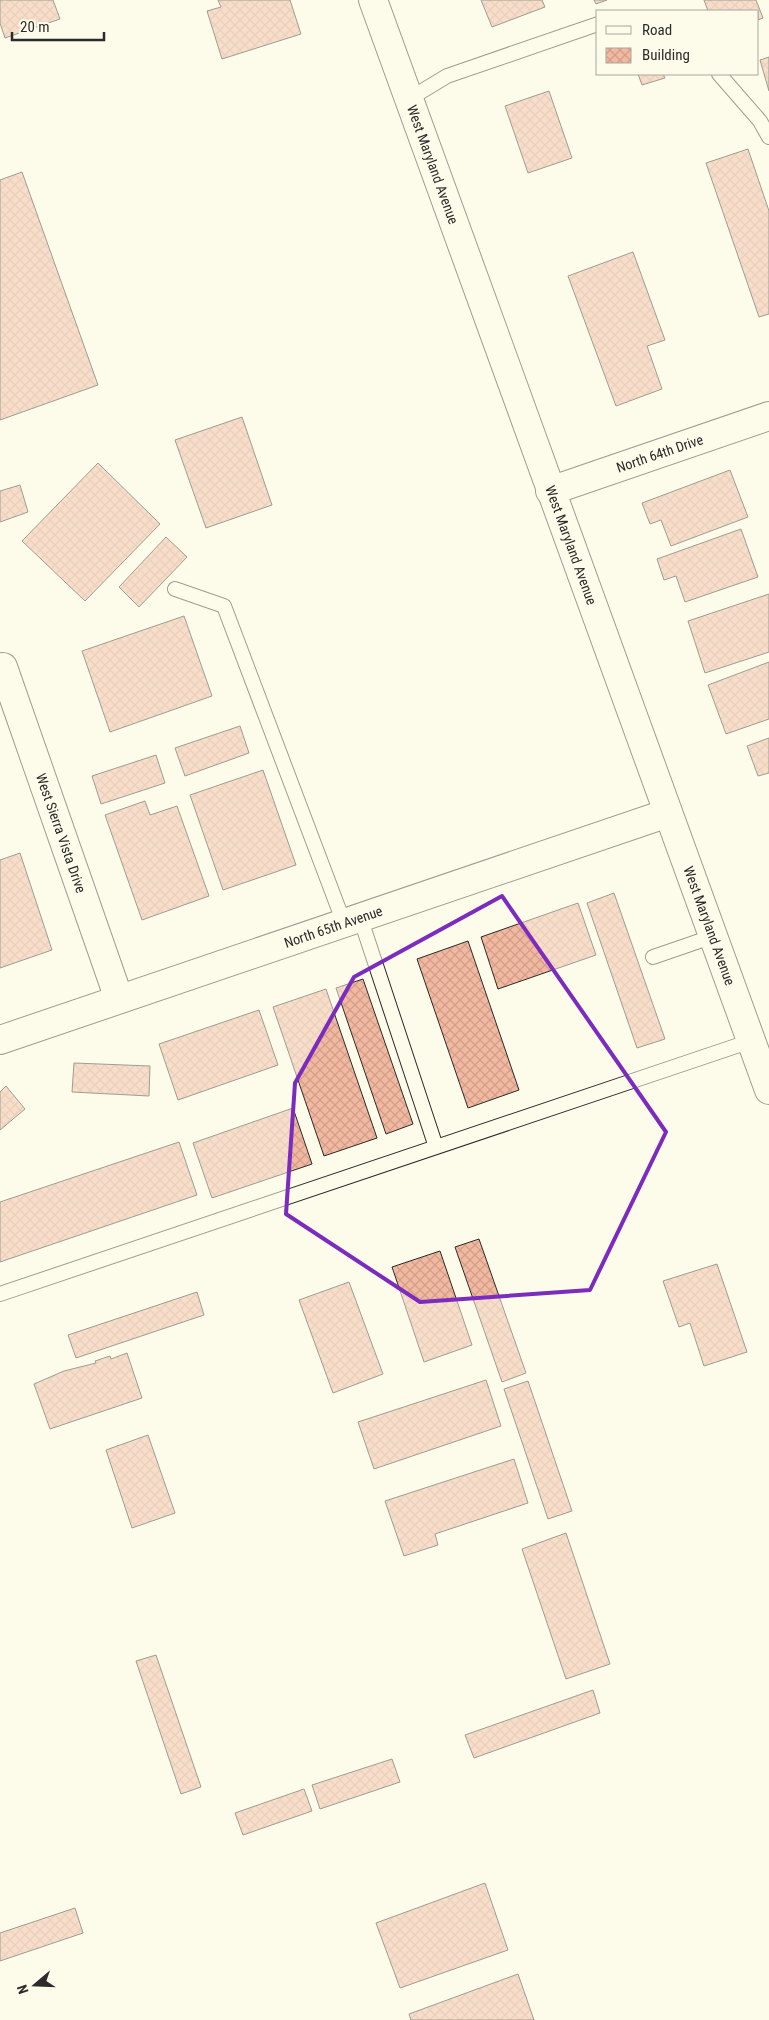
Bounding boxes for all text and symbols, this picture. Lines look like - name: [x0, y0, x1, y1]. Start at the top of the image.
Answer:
- scale bar: [12, 10, 105, 42]
- legend: [596, 10, 759, 75]
- text: 20 m: [20, 18, 50, 36]
- text: Road: [642, 21, 672, 39]
- text: Building: [642, 46, 690, 64]
- street label: West Maryland Avenue: [404, 103, 462, 227]
- street label: North 64th Drive: [614, 431, 706, 476]
- street label: West Maryland Avenue: [542, 483, 600, 607]
- street label: West Sierra Vista Drive: [33, 771, 89, 895]
- street label: West Maryland Avenue: [680, 864, 738, 988]
- street label: North 65th Avenue: [282, 902, 385, 951]
- north arrow: [10, 1960, 60, 2010]
- text: N: [14, 1983, 32, 1996]

